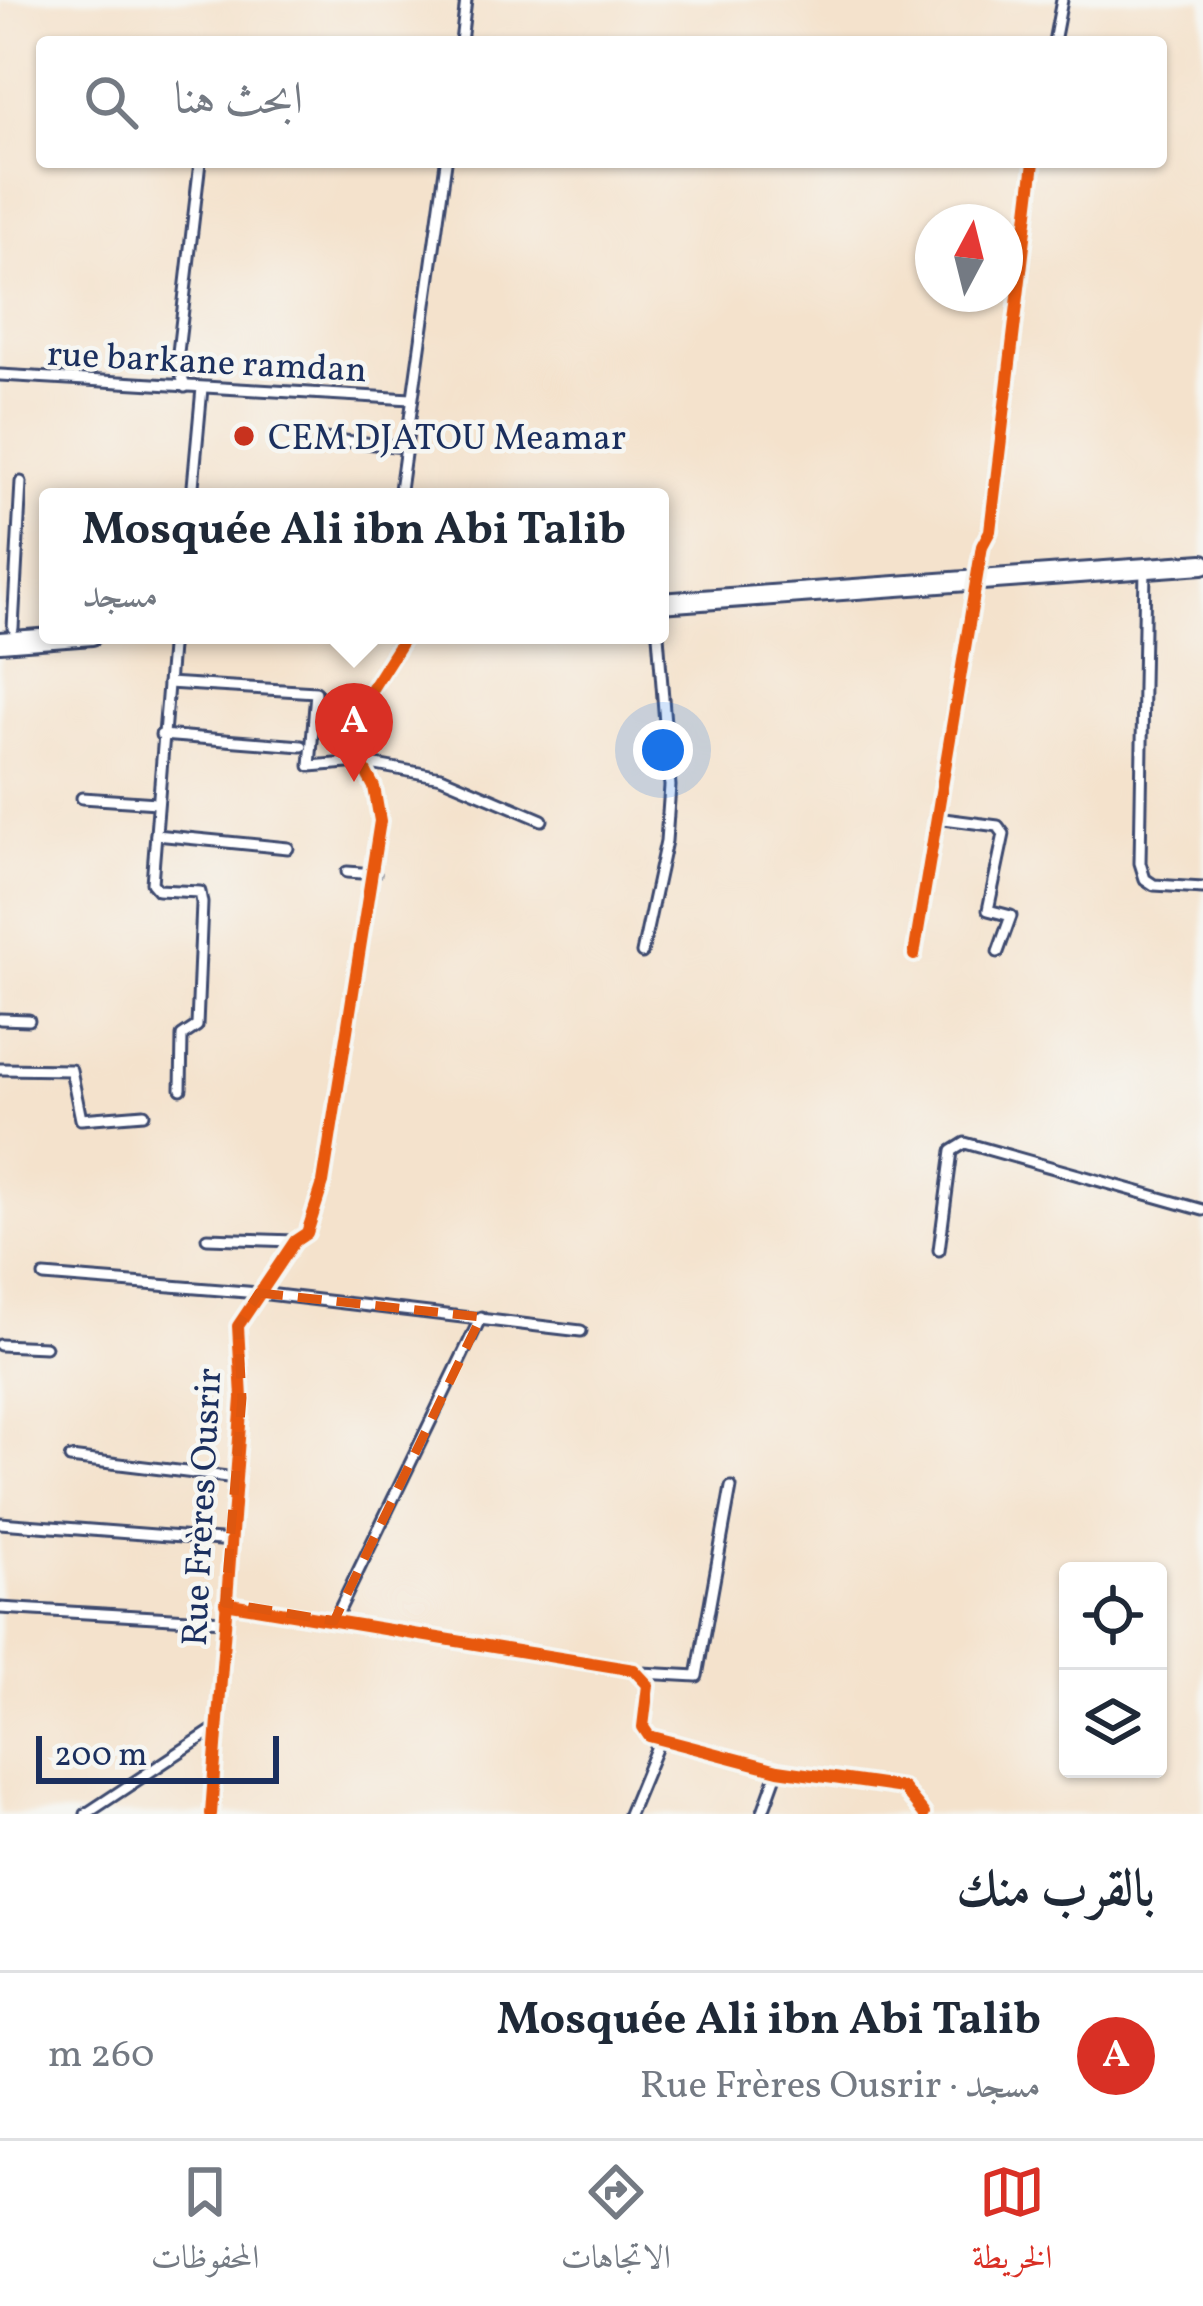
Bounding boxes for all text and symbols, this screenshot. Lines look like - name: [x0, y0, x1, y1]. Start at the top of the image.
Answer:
- search box: [36, 36, 1167, 168]
- icon: search: [78, 69, 144, 135]
- text: ابحث هنا: [174, 70, 303, 133]
- north arrow: [915, 204, 1023, 312]
- street label: rue barkane ramdan: [46, 331, 368, 397]
- place label: CEM DJATOU Meamar: [268, 415, 626, 465]
- marker: CEM DJATOU Meamar: [231, 423, 257, 449]
- popup: [39, 488, 669, 644]
- text: Mosquée Ali ibn Abi Talib: [82, 500, 626, 563]
- text: مسجد: [82, 570, 158, 624]
- pin: A: [315, 683, 393, 782]
- your location: [633, 720, 693, 780]
- street label: Rue Frères Ousrir: [172, 1367, 236, 1647]
- map controls: [1059, 1562, 1167, 1778]
- button: locate: [1059, 1562, 1167, 1670]
- button: layers: [1059, 1670, 1167, 1778]
- scale bar: [36, 1730, 279, 1783]
- text: 200 m: [54, 1734, 148, 1780]
- text: بالقرب منك: [956, 1856, 1155, 1927]
- text: Mosquée Ali ibn Abi Talib: [497, 1990, 1041, 2053]
- text: 260 m: [48, 2029, 154, 2083]
- text: A: [1102, 2029, 1130, 2083]
- text: مسجد · Rue Frères Ousrir: [640, 2060, 1041, 2114]
- tab: المحفوظات: [151, 2159, 259, 2289]
- tab: الاتجاهات: [561, 2159, 671, 2289]
- tab: الخريطة: [972, 2159, 1052, 2289]

